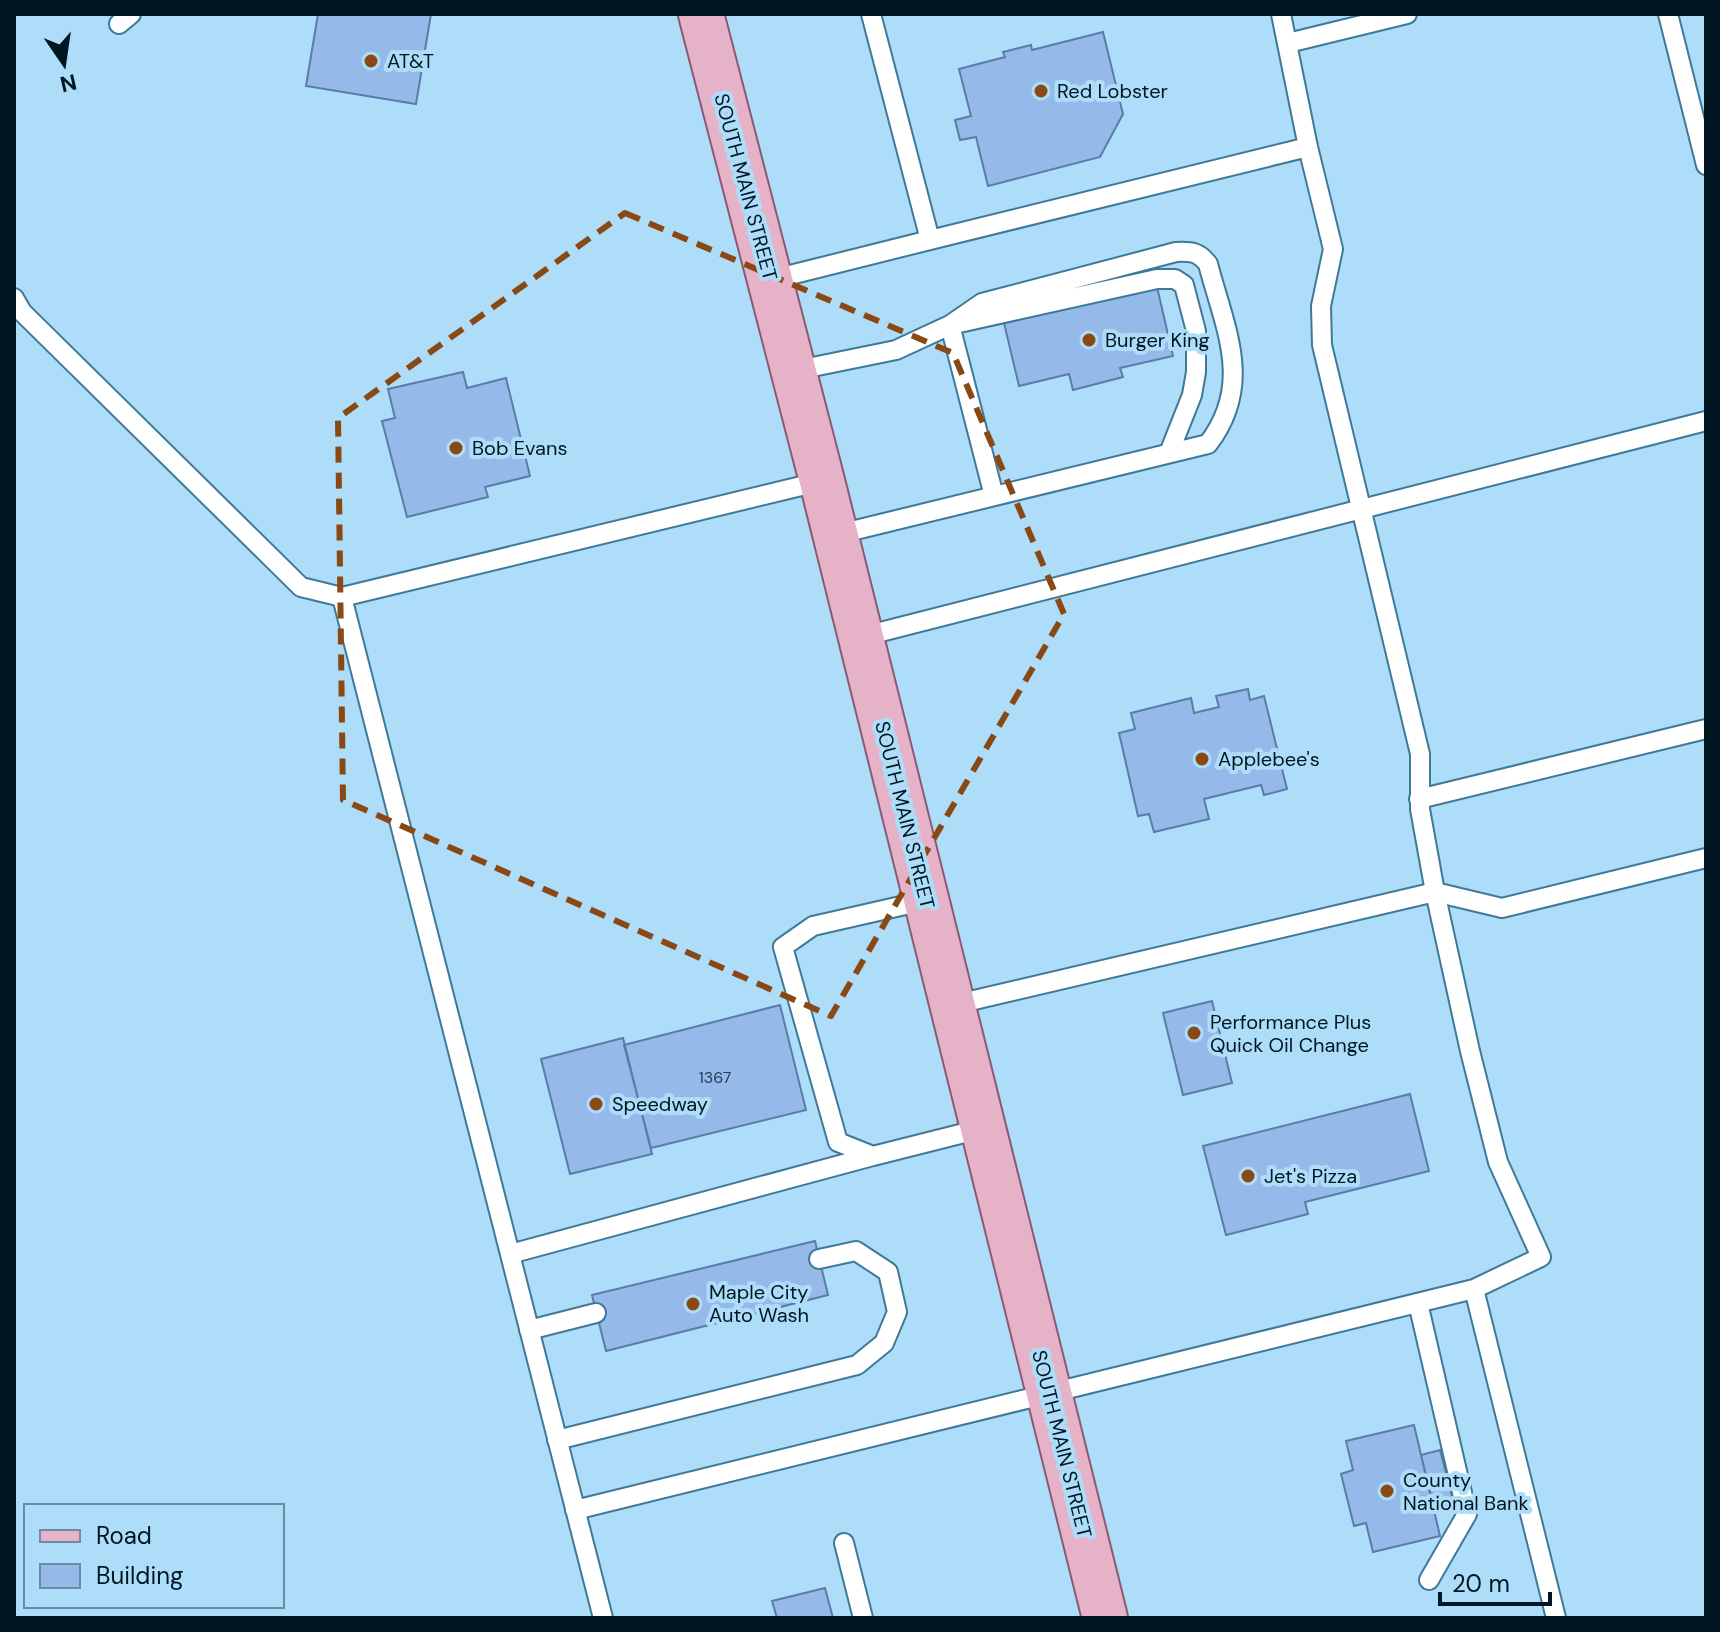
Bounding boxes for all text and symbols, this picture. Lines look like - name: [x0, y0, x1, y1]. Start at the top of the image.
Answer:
- north arrow: [24, 24, 104, 104]
- place label: AT&T: [387, 48, 434, 74]
- marker: AT&T: [362, 52, 380, 70]
- text: N: [57, 67, 79, 99]
- place label: Red Lobster: [1057, 78, 1168, 104]
- marker: Red Lobster: [1032, 82, 1050, 100]
- street label: SOUTH MAIN STREET: [709, 91, 783, 283]
- place label: Burger King: [1105, 327, 1210, 353]
- marker: Burger King: [1080, 331, 1098, 349]
- place label: Bob Evans: [472, 435, 568, 461]
- marker: Bob Evans: [447, 439, 465, 457]
- street label: SOUTH MAIN STREET: [869, 718, 941, 912]
- place label: Applebee's: [1218, 746, 1320, 772]
- marker: Applebee's: [1193, 750, 1211, 768]
- place label: Performance Plus Quick Oil Change: [1210, 1009, 1371, 1058]
- marker: Performance Plus Quick Oil Change: [1185, 1024, 1203, 1042]
- house number: 1367: [699, 1067, 731, 1088]
- place label: Speedway: [612, 1091, 708, 1117]
- marker: Speedway: [587, 1095, 605, 1113]
- place label: Jet's Pizza: [1264, 1163, 1357, 1189]
- marker: Jet's Pizza: [1239, 1167, 1257, 1185]
- place label: Maple City Auto Wash: [709, 1279, 809, 1328]
- marker: Maple City Auto Wash: [684, 1295, 702, 1313]
- street label: SOUTH MAIN STREET: [1026, 1347, 1098, 1541]
- place label: County National Bank: [1403, 1467, 1529, 1516]
- marker: County National Bank: [1378, 1482, 1396, 1500]
- legend: [24, 1504, 284, 1608]
- text: Road: [96, 1520, 152, 1551]
- scale bar: [1440, 1556, 1550, 1606]
- text: Building: [96, 1560, 183, 1591]
- text: 20 m: [1452, 1568, 1510, 1599]

